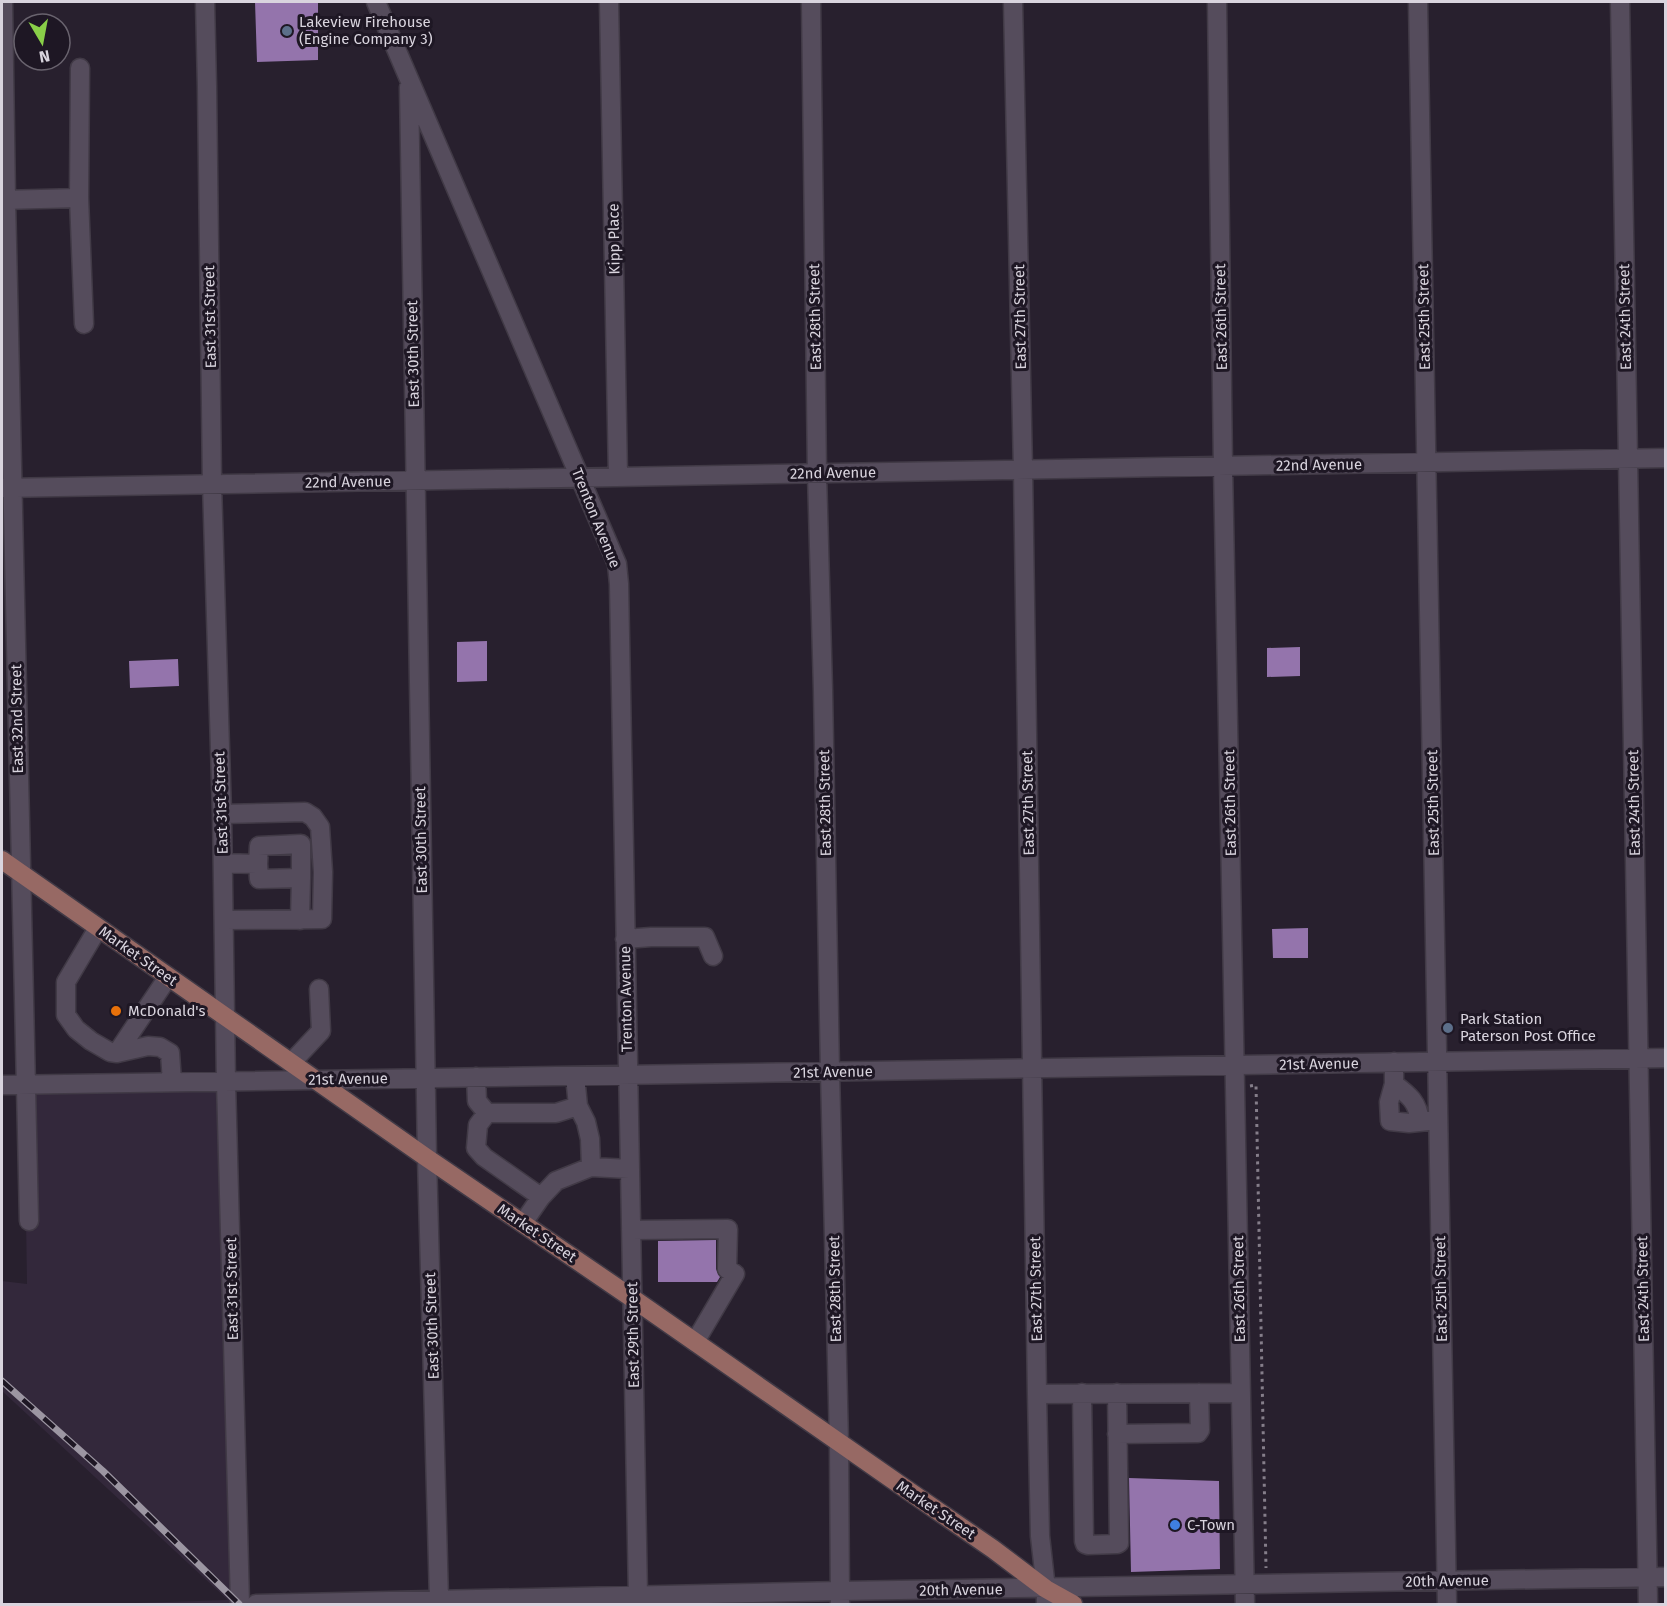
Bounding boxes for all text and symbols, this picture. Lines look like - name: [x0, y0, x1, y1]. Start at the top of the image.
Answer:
- north arrow: [12, 12, 72, 72]
- place label: Lakeview Firehouse (Engine Company 3): [299, 13, 433, 48]
- marker: Lakeview Firehouse (Engine Company 3): [280, 24, 294, 38]
- text: N: [38, 46, 51, 67]
- street label: Kipp Place: [604, 203, 624, 275]
- street label: East 28th Street: [805, 263, 825, 371]
- street label: East 26th Street: [1211, 263, 1231, 370]
- street label: East 25th Street: [1414, 263, 1434, 370]
- street label: East 24th Street: [1615, 263, 1635, 370]
- street label: East 27th Street: [1010, 264, 1030, 370]
- street label: East 31st Street: [200, 265, 220, 369]
- street label: East 30th Street: [403, 300, 423, 408]
- street label: 22nd Avenue: [1276, 455, 1362, 475]
- street label: 22nd Avenue: [790, 463, 876, 483]
- street label: Trenton Avenue: [568, 465, 624, 571]
- street label: 22nd Avenue: [305, 472, 391, 492]
- street label: East 32nd Street: [7, 664, 27, 774]
- street label: East 28th Street: [815, 749, 835, 857]
- street label: East 26th Street: [1220, 749, 1240, 856]
- street label: East 25th Street: [1423, 749, 1443, 856]
- street label: East 24th Street: [1624, 749, 1644, 856]
- street label: East 27th Street: [1018, 750, 1038, 856]
- street label: East 31st Street: [210, 751, 232, 855]
- street label: East 30th Street: [411, 786, 431, 894]
- street label: Market Street: [95, 922, 181, 990]
- street label: Trenton Avenue: [616, 946, 636, 1052]
- place label: McDonald's: [128, 1002, 206, 1020]
- marker: McDonald's: [109, 1004, 123, 1018]
- place label: Park Station Paterson Post Office: [1460, 1010, 1596, 1045]
- marker: Park Station Paterson Post Office: [1441, 1021, 1455, 1035]
- street label: 21st Avenue: [1279, 1054, 1359, 1074]
- street label: 21st Avenue: [793, 1062, 873, 1082]
- street label: 21st Avenue: [308, 1069, 388, 1089]
- street label: Market Street: [494, 1200, 580, 1266]
- street label: East 28th Street: [825, 1235, 845, 1343]
- street label: East 26th Street: [1229, 1235, 1249, 1342]
- street label: East 25th Street: [1431, 1235, 1451, 1342]
- street label: East 24th Street: [1633, 1235, 1653, 1342]
- street label: East 27th Street: [1026, 1236, 1046, 1342]
- street label: East 31st Street: [222, 1237, 242, 1341]
- street label: East 30th Street: [421, 1272, 443, 1380]
- street label: East 29th Street: [623, 1281, 643, 1388]
- street label: Market Street: [893, 1477, 979, 1543]
- place label: C-Town: [1187, 1516, 1235, 1534]
- marker: C-Town: [1168, 1518, 1182, 1532]
- street label: 20th Avenue: [1405, 1571, 1489, 1591]
- street label: 20th Avenue: [919, 1580, 1003, 1600]

